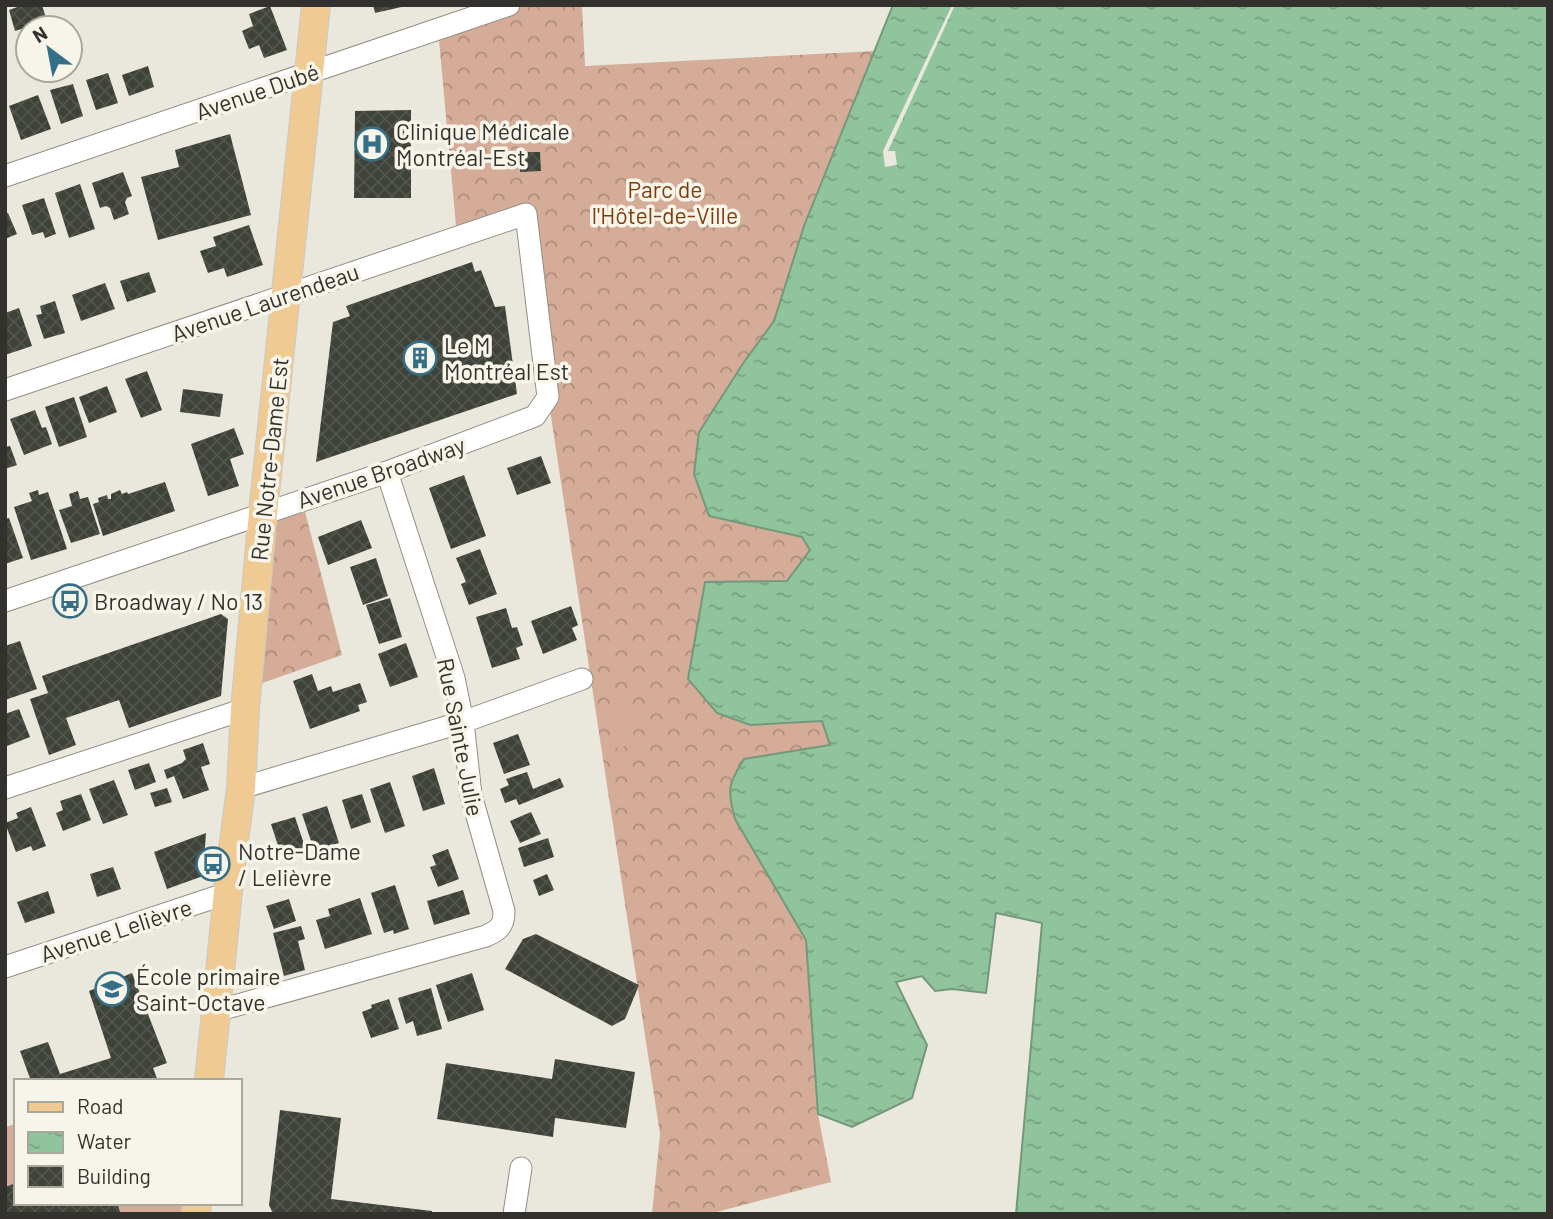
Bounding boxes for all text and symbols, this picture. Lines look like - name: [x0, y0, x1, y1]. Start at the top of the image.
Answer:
- north arrow: [14, 14, 84, 84]
- text: N: [28, 21, 51, 47]
- street label: Avenue Dubé: [192, 57, 322, 125]
- place label: Clinique Médicale Montréal-Est: [396, 117, 570, 171]
- hospital icon: Clinique Médicale Montréal-Est: [353, 125, 391, 163]
- park label: Parc de l'Hôtel-de-Ville: [592, 175, 738, 229]
- street label: Avenue Laurendeau: [168, 257, 362, 347]
- place label: Le M Montréal Est: [444, 331, 569, 385]
- building icon: Le M Montréal Est: [401, 339, 439, 377]
- street label: Rue Notre-Dame Est: [244, 356, 294, 562]
- street label: Avenue Broadway: [293, 430, 469, 514]
- bus stop icon: Broadway / No 13: [51, 582, 89, 620]
- place label: Broadway / No 13: [94, 587, 263, 615]
- street label: Rue Sainte Julie: [432, 656, 490, 818]
- place label: Notre-Dame / Lelièvre: [238, 837, 361, 891]
- bus stop icon: Notre-Dame / Lelièvre: [194, 845, 232, 883]
- street label: Avenue Lelièvre: [37, 892, 195, 968]
- place label: École primaire Saint-Octave: [136, 962, 281, 1016]
- school or university icon: École primaire Saint-Octave: [93, 970, 131, 1008]
- legend: [14, 1079, 242, 1205]
- text: Road: [77, 1093, 123, 1118]
- text: Water: [77, 1128, 132, 1153]
- text: Building: [77, 1163, 151, 1188]

